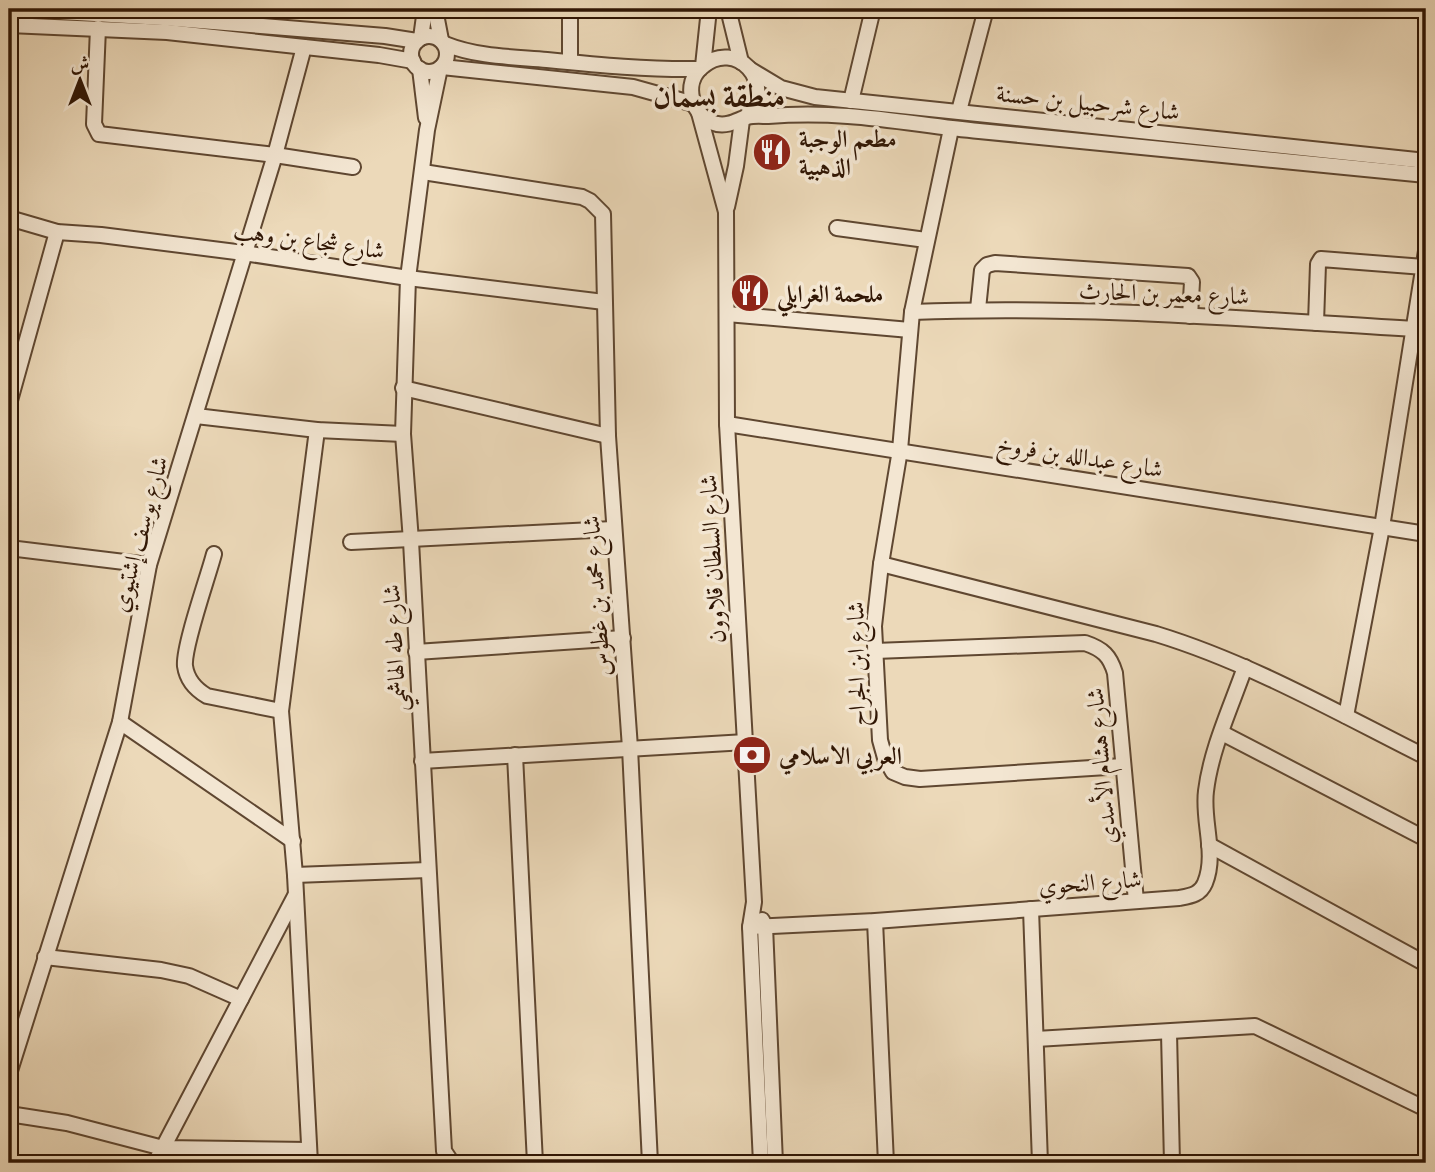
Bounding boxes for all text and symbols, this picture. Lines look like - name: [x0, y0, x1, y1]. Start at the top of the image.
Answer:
- north arrow: [46, 46, 116, 116]
- text: ش: [71, 49, 89, 77]
- district label: منطقة بسمان: [653, 72, 785, 119]
- street label: شارع شرحبيل بن حسنة: [994, 75, 1181, 132]
- place label: مطعم الوجبة الذهبية: [799, 121, 897, 184]
- restaurant icon: مطعم الوجبة الذهبية: [751, 131, 793, 173]
- street label: شارع شجاع بن وهب: [231, 212, 387, 271]
- restaurant icon: ملحمة الغرابلي: [729, 272, 771, 314]
- street label: شارع معمر بن الحارث: [1078, 273, 1250, 316]
- place label: ملحمة الغرابلي: [776, 276, 883, 317]
- street label: شارع عبدالله بن فروخ: [994, 426, 1166, 490]
- street label: شارع يوسف إشتيوي: [101, 452, 180, 617]
- street label: شارع السلطان قلاوون: [690, 474, 737, 644]
- street label: شارع محمد بن غطوس: [573, 514, 622, 678]
- street label: شارع طه الهاشمي: [373, 583, 421, 713]
- street label: شارع ابن الجراح: [837, 601, 879, 727]
- street label: شارع هشام الأسدي: [1077, 686, 1129, 846]
- bank icon: العربي الاسلامي: [731, 734, 773, 776]
- place label: العربي الاسلامي: [778, 738, 902, 775]
- street label: شارع النحوي: [1037, 861, 1143, 906]

